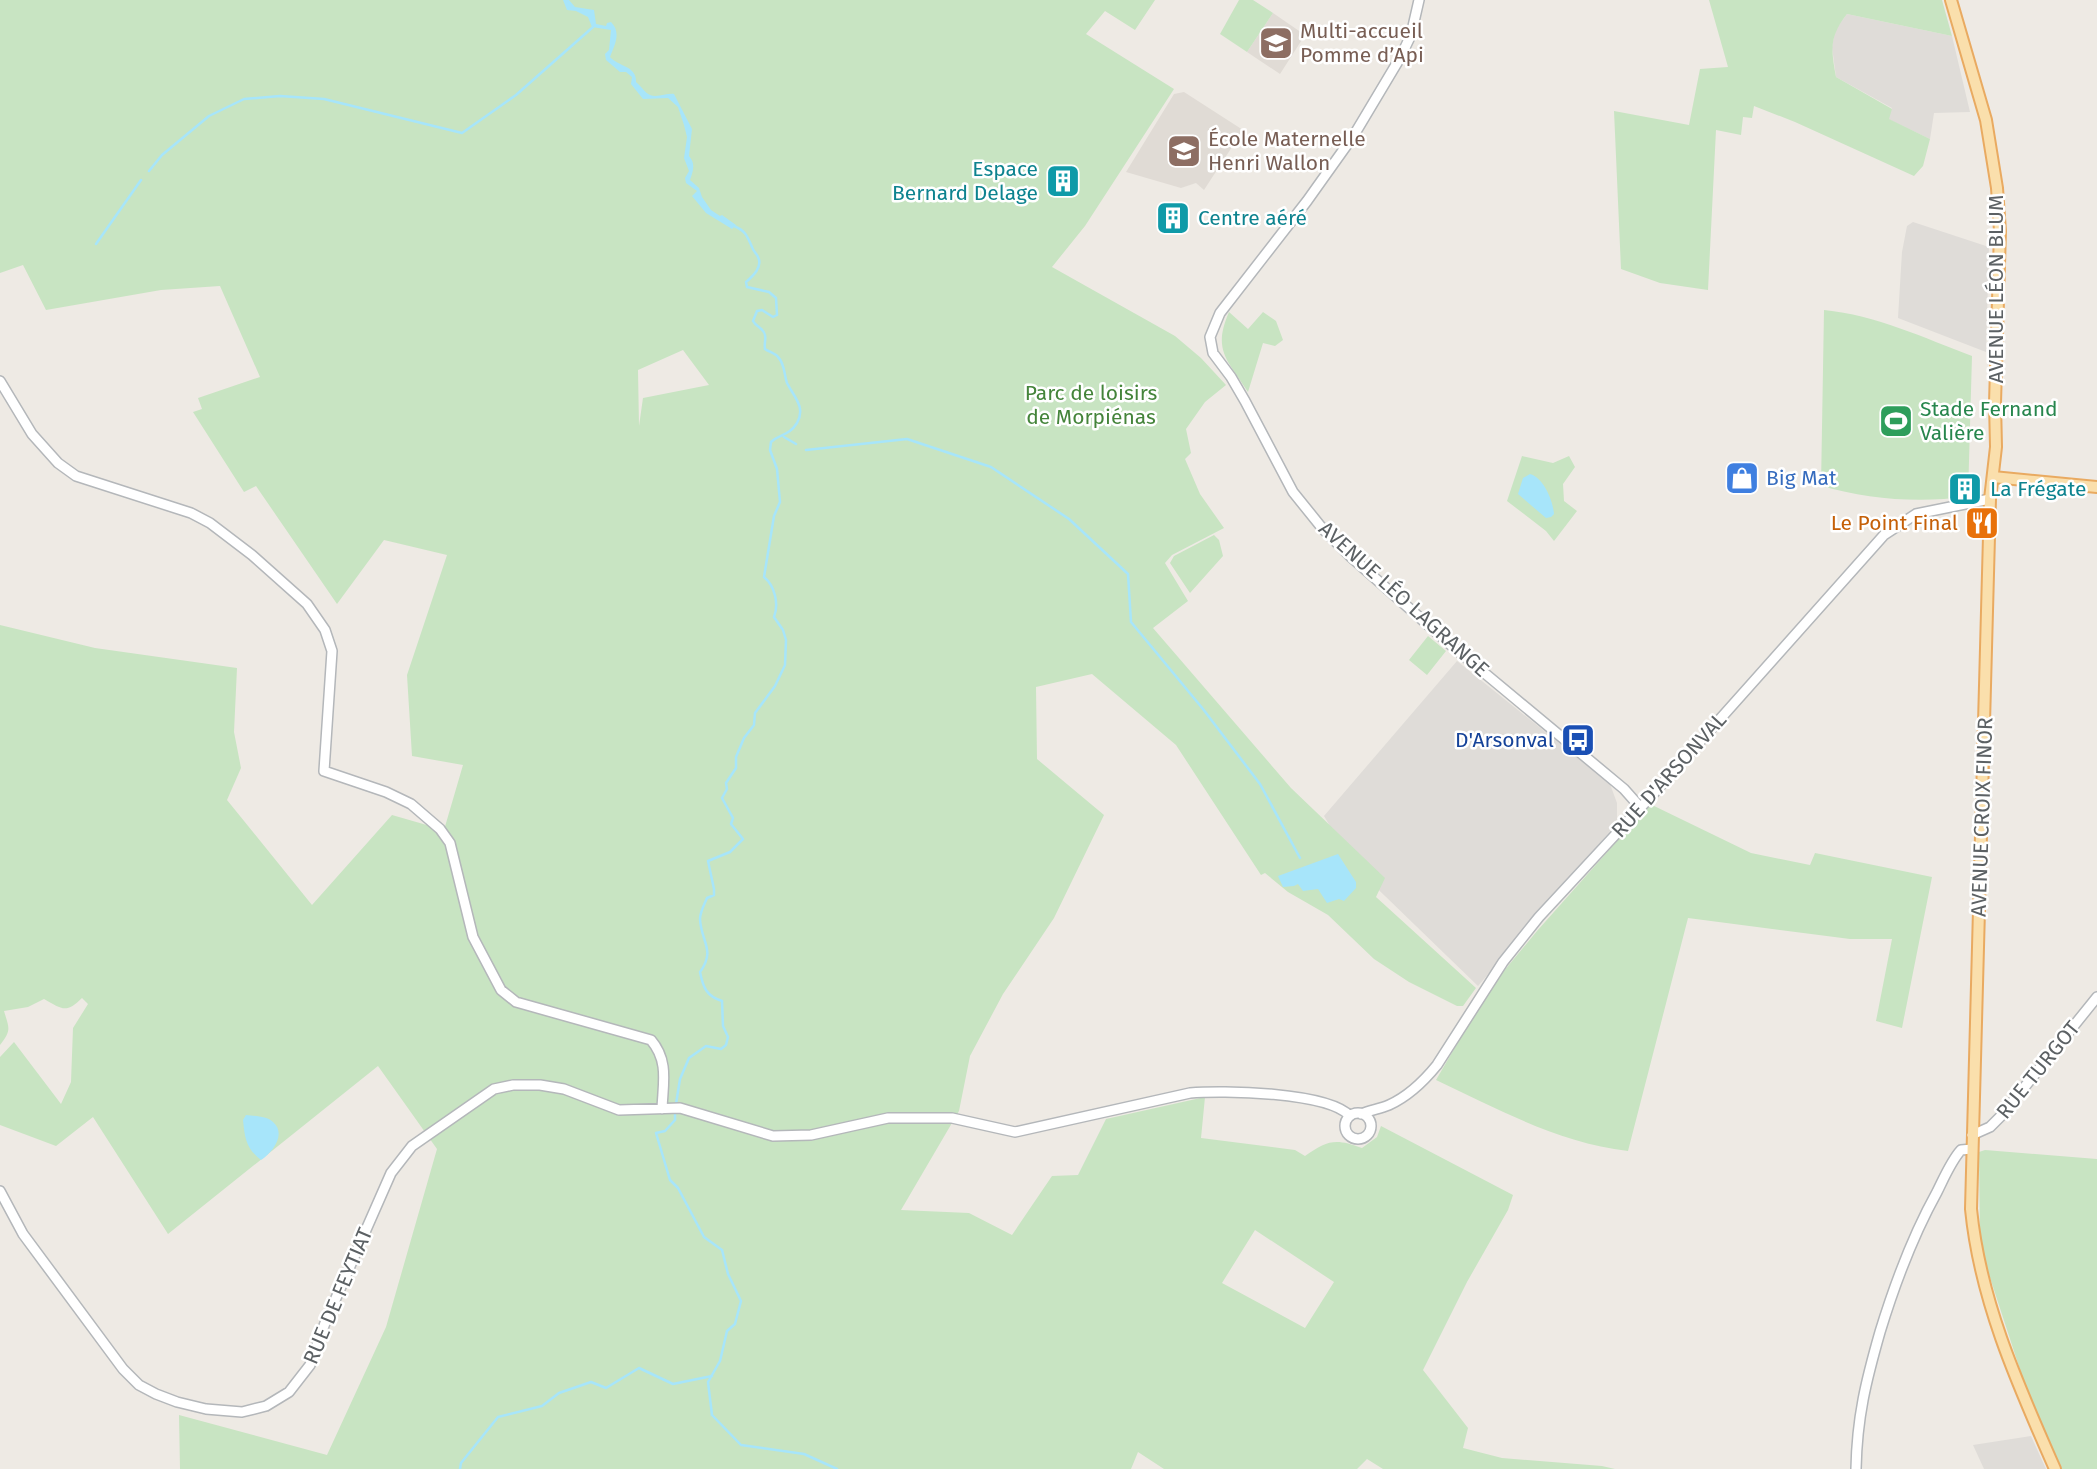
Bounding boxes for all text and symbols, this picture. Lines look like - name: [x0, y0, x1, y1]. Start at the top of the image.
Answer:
- place label: Multi-accueil Pomme d’Api: [1300, 18, 1424, 68]
- school or university icon: Multi-accueil Pomme d’Api: [1257, 24, 1295, 62]
- place label: École Maternelle Henri Wallon: [1208, 126, 1366, 176]
- school or university icon: École Maternelle Henri Wallon: [1165, 132, 1203, 170]
- place label: Espace Bernard Delage: [892, 156, 1038, 206]
- building icon: Espace Bernard Delage: [1044, 162, 1082, 200]
- street label: AVENUE LÉON BLUM: [1983, 195, 2009, 383]
- building icon: Centre aéré: [1154, 199, 1192, 237]
- place label: Centre aéré: [1198, 205, 1307, 231]
- park label: Parc de loisirs de Morpiénas: [1025, 380, 1158, 430]
- place label: Stade Fernand Valière: [1920, 396, 2058, 446]
- sports icon: Stade Fernand Valière: [1877, 402, 1915, 440]
- shop icon: Big Mat: [1723, 459, 1761, 497]
- place label: Big Mat: [1766, 465, 1837, 491]
- building icon: La Frégate: [1946, 470, 1984, 508]
- place label: La Frégate: [1990, 476, 2086, 502]
- restaurant icon: Le Point Final: [1963, 504, 2001, 542]
- place label: Le Point Final: [1831, 510, 1958, 536]
- street label: AVENUE LÉO LAGRANGE: [1313, 516, 1495, 682]
- street label: RUE D'ARSONVAL: [1606, 707, 1732, 843]
- street label: AVENUE CROIX FINOR: [1966, 716, 1998, 917]
- bus stop icon: D'Arsonval: [1559, 721, 1597, 759]
- place label: D'Arsonval: [1455, 727, 1554, 753]
- street label: RUE TURGOT: [1991, 1016, 2085, 1124]
- street label: RUE DE FEYTIAT: [298, 1224, 378, 1368]

